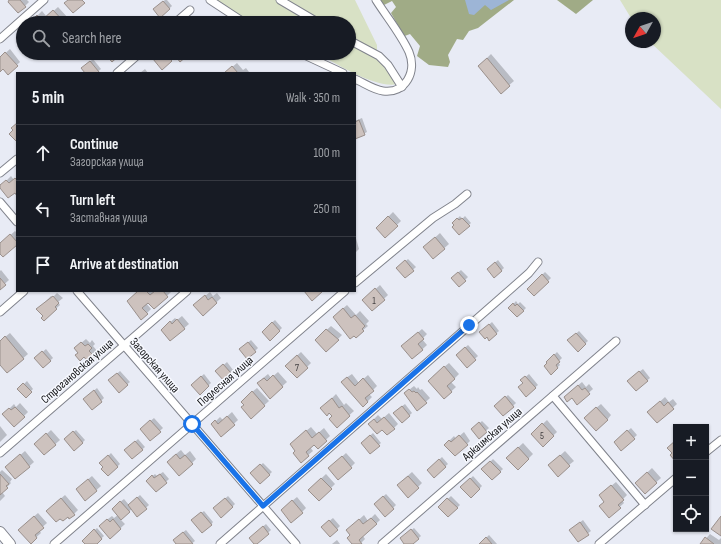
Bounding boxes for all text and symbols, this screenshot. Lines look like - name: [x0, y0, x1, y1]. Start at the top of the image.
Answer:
- north arrow: [625, 12, 661, 48]
- search box: [16, 16, 356, 60]
- icon: search: [30, 27, 52, 49]
- text: Search here: [62, 29, 122, 48]
- text: 5 min: [32, 88, 64, 108]
- text: Walk · 350 m: [286, 90, 340, 106]
- text: Continue: [70, 135, 119, 154]
- icon: ahead: [32, 142, 54, 164]
- text: 100 m: [313, 145, 340, 161]
- text: Загорская улица: [70, 154, 144, 170]
- text: Turn left: [70, 191, 115, 210]
- icon: left: [32, 198, 54, 220]
- text: 250 m: [313, 201, 340, 217]
- text: Заставная улица: [70, 210, 148, 226]
- icon: arrive: [32, 254, 54, 276]
- text: Arrive at destination: [70, 255, 179, 274]
- house number: 1: [372, 295, 376, 307]
- route end: [460, 316, 478, 334]
- street label: Строгановская улица: [38, 335, 117, 407]
- street label: Загорская улица: [127, 335, 183, 396]
- street label: Подлесная улица: [194, 353, 257, 410]
- house number: 7: [295, 362, 299, 374]
- street label: Аркаимская улица: [459, 404, 526, 465]
- route start: [183, 415, 201, 433]
- map controls: [673, 424, 709, 532]
- button: +: [673, 424, 709, 460]
- house number: 5: [540, 430, 544, 442]
- button: −: [673, 460, 709, 496]
- button: locate: [673, 496, 709, 532]

